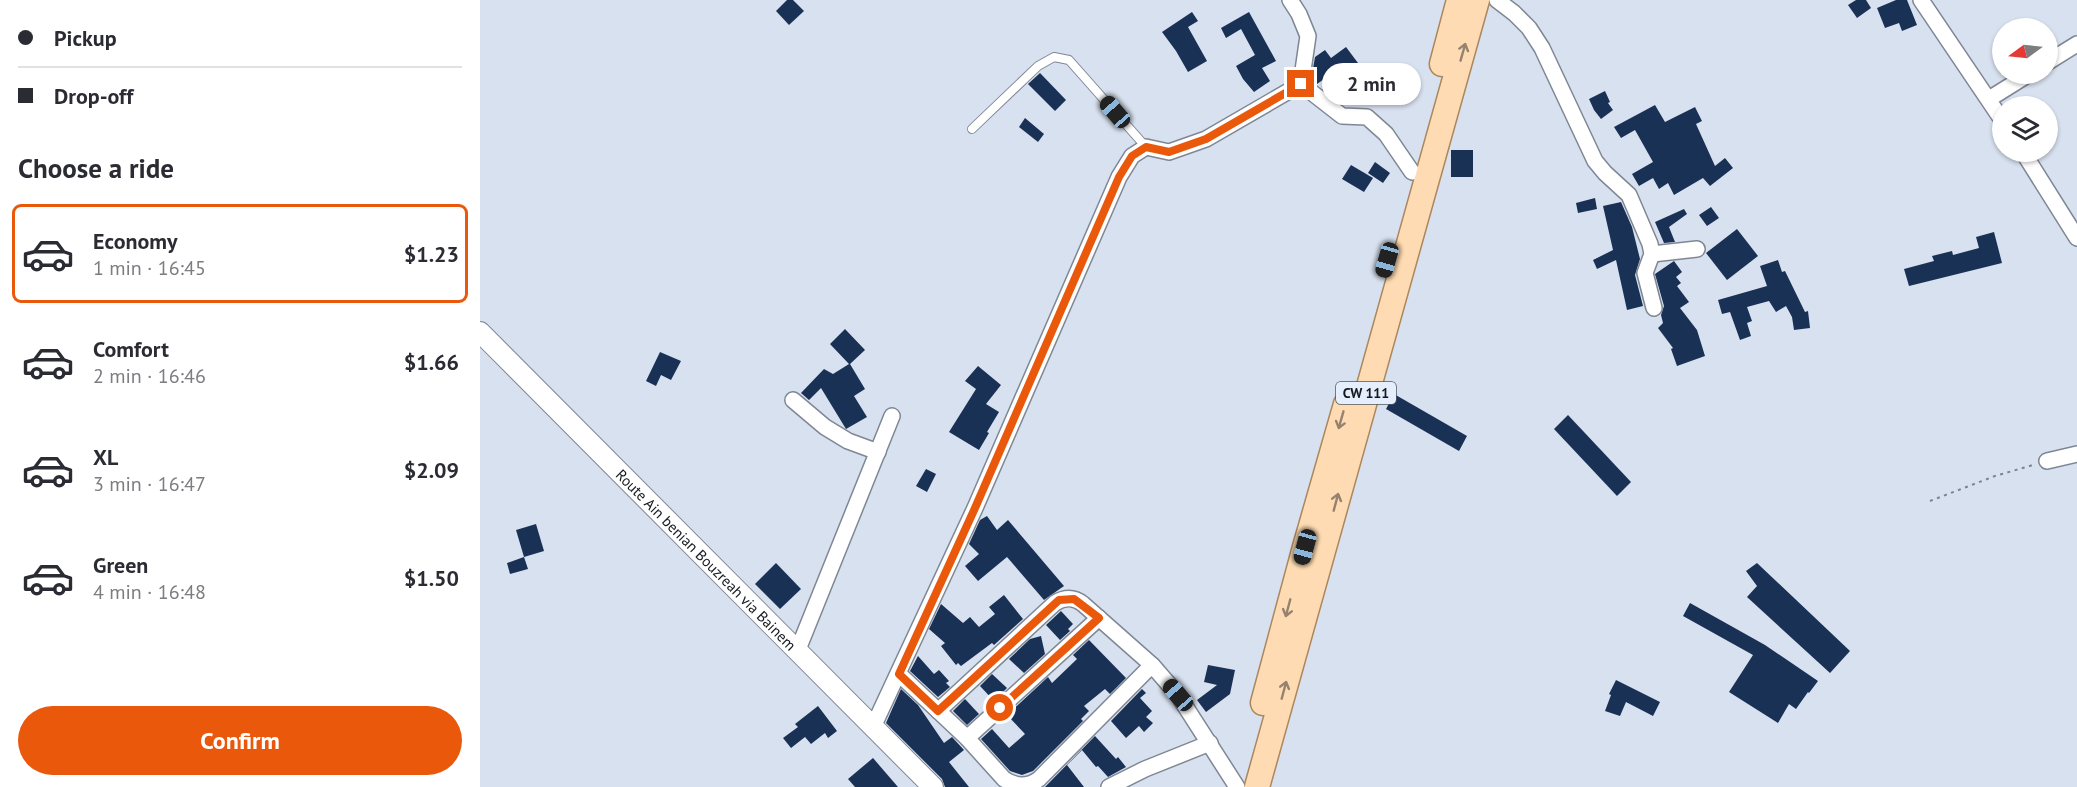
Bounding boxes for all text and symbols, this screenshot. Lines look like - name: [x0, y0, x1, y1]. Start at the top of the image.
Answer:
- north arrow: [1992, 18, 2058, 84]
- map controls: [1992, 18, 2058, 162]
- text: Pickup: [54, 24, 117, 52]
- one-way arrow: [1457, 43, 1469, 62]
- callout: 2 min: [1322, 63, 1421, 105]
- route end: [1287, 70, 1314, 97]
- text: 2 min: [1347, 71, 1396, 97]
- text: Drop-off: [54, 82, 133, 110]
- car: [1096, 93, 1134, 131]
- button: layers: [1992, 96, 2058, 162]
- text: Choose a ride: [18, 151, 174, 185]
- icon: car: [21, 227, 75, 281]
- text: Economy: [93, 227, 177, 255]
- text: $1.23: [404, 240, 459, 268]
- car: [1373, 240, 1401, 280]
- text: 1 min · 16:45: [93, 255, 206, 281]
- icon: car: [21, 335, 75, 389]
- text: Comfort: [93, 335, 169, 363]
- text: $1.66: [404, 348, 459, 376]
- text: 2 min · 16:46: [93, 363, 206, 389]
- road number: CW 111: [1336, 382, 1396, 404]
- one-way arrow: [1335, 410, 1346, 429]
- icon: car: [21, 443, 75, 497]
- text: XL: [93, 443, 118, 471]
- text: $2.09: [404, 456, 459, 484]
- street label: Route Ain benian Bouzreah via Bainem: [612, 465, 801, 654]
- text: 3 min · 16:47: [93, 471, 206, 497]
- one-way arrow: [1330, 493, 1342, 512]
- car: [1292, 527, 1318, 567]
- icon: car: [21, 551, 75, 605]
- text: Green: [93, 551, 148, 579]
- text: $1.50: [404, 564, 459, 592]
- text: 4 min · 16:48: [93, 579, 206, 605]
- one-way arrow: [1282, 598, 1294, 617]
- car: [1159, 676, 1197, 714]
- one-way arrow: [1278, 681, 1290, 700]
- route start: [986, 694, 1013, 721]
- button: Confirm: [18, 706, 462, 775]

